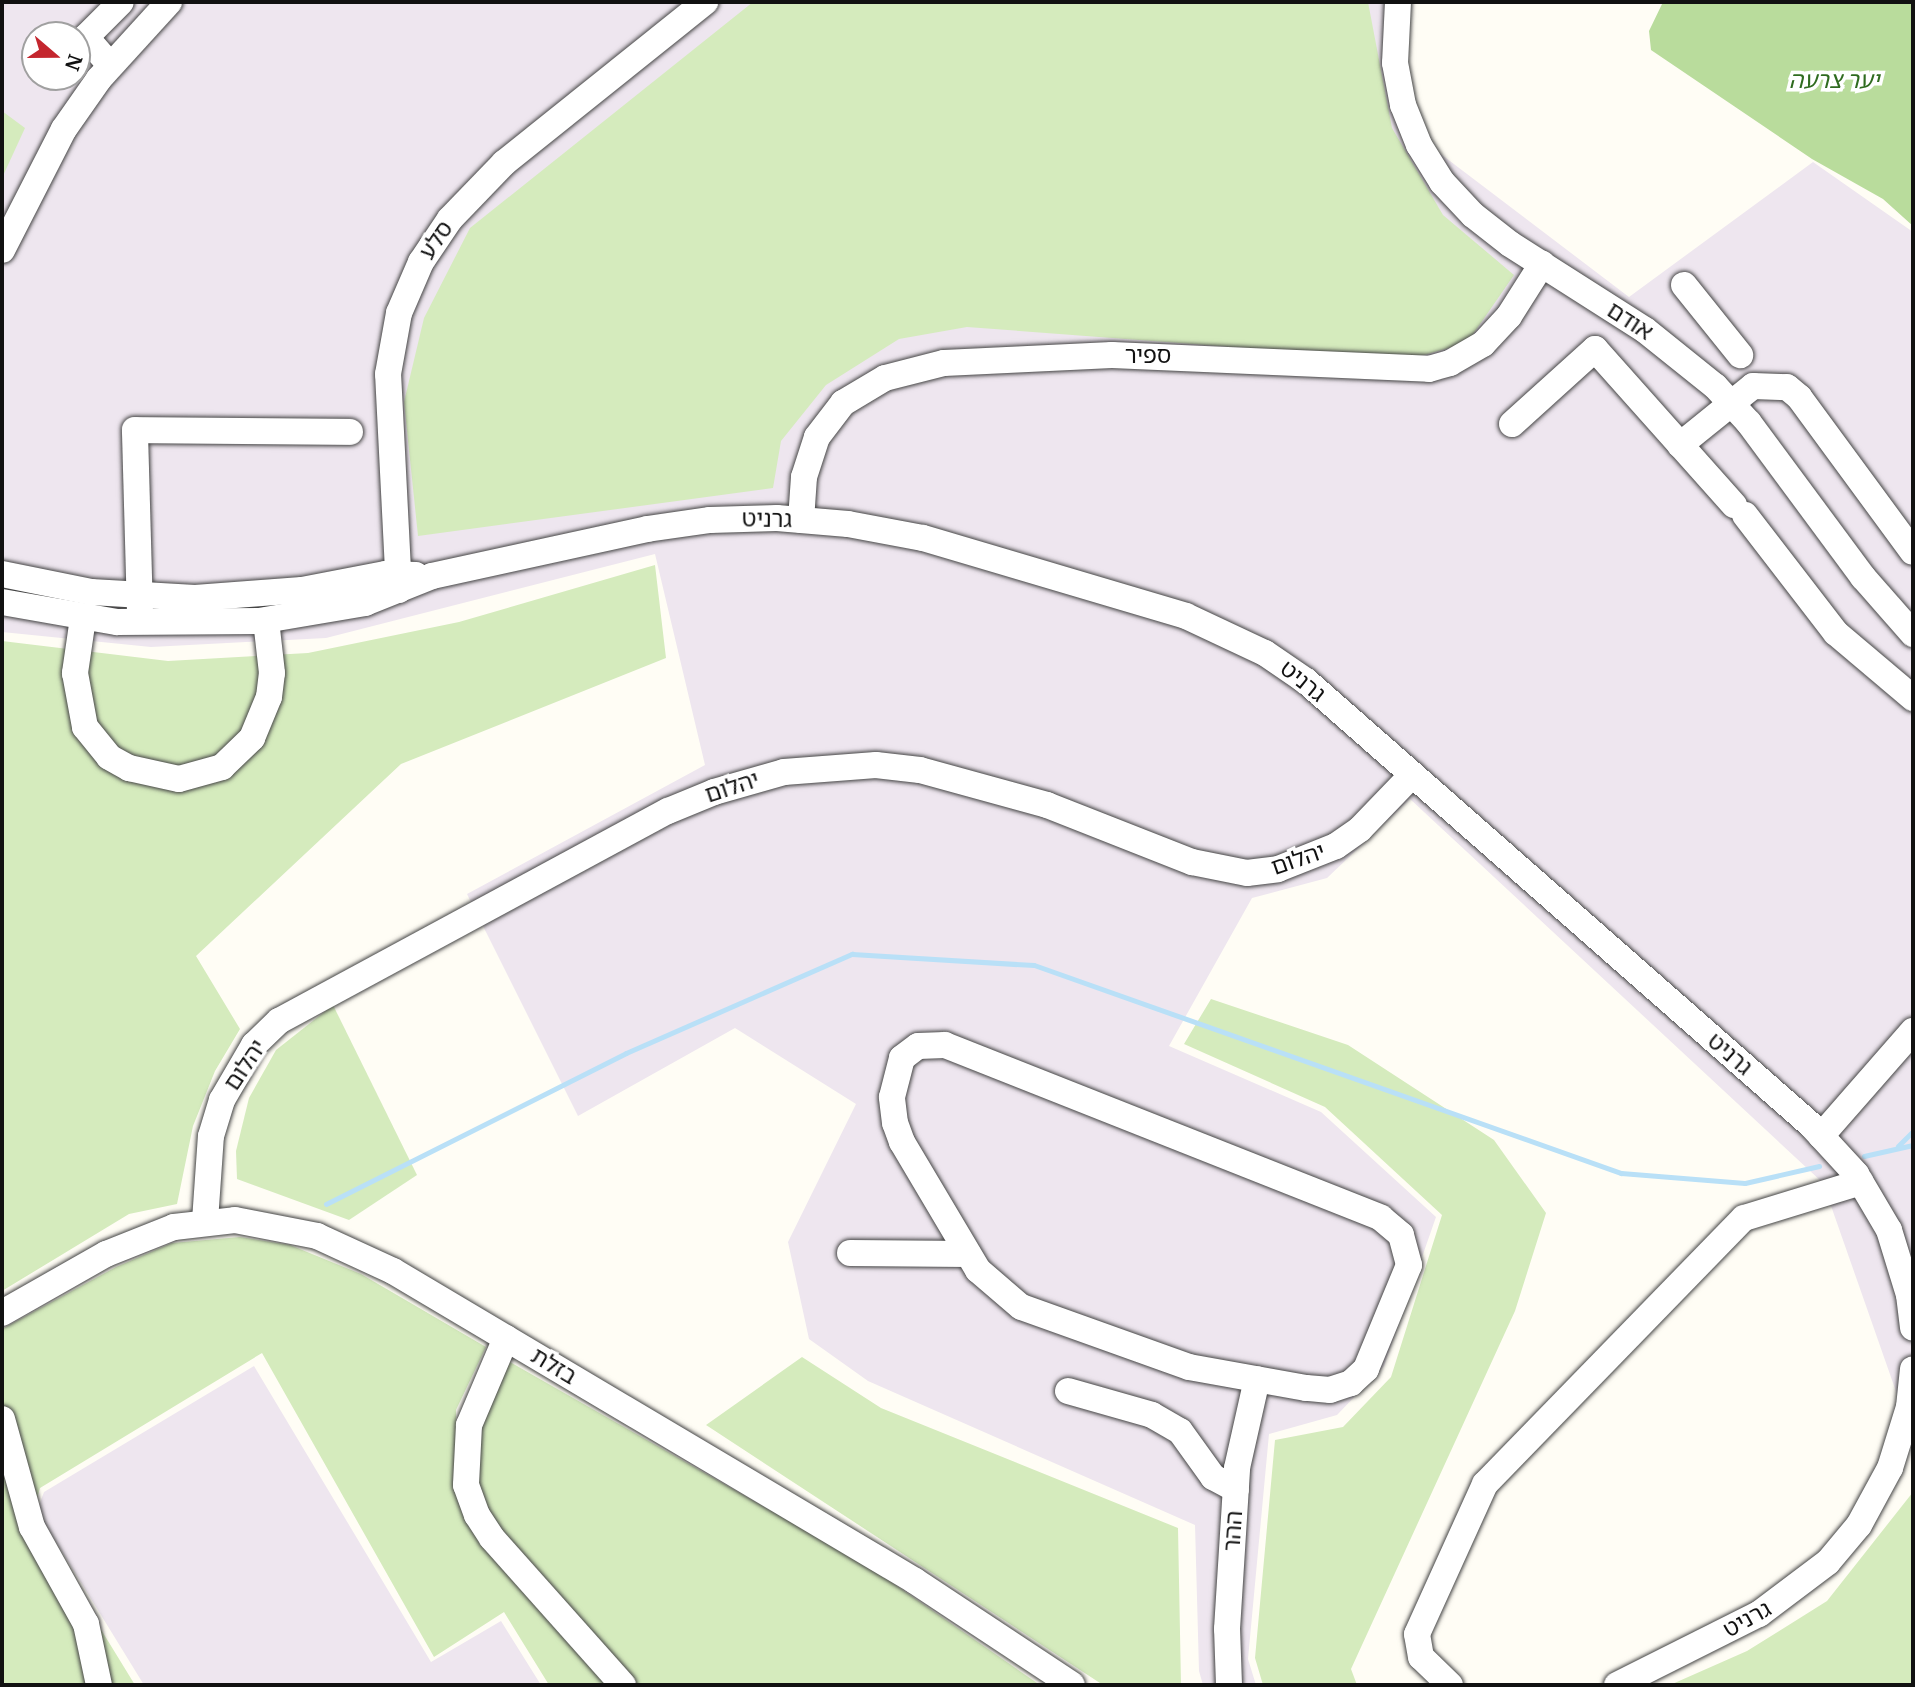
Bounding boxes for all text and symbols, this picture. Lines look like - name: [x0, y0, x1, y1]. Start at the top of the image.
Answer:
- north arrow: [21, 21, 91, 91]
- text: N: [60, 51, 88, 74]
- park label: יער צרעה: [1789, 66, 1879, 94]
- street label: סלע: [413, 216, 459, 264]
- street label: אודם: [1602, 296, 1658, 346]
- street label: ספיר: [1125, 341, 1171, 369]
- street label: גרניט: [742, 505, 792, 533]
- street label: גרניט: [1275, 654, 1331, 708]
- street label: יהלום: [701, 765, 763, 809]
- street label: יהלום: [1267, 837, 1329, 881]
- street label: גרניט: [1702, 1027, 1758, 1081]
- street label: יהלום: [218, 1034, 272, 1096]
- street label: בזלת: [526, 1342, 582, 1390]
- street label: ההר: [1218, 1510, 1248, 1552]
- street label: גרניט: [1718, 1595, 1776, 1643]

